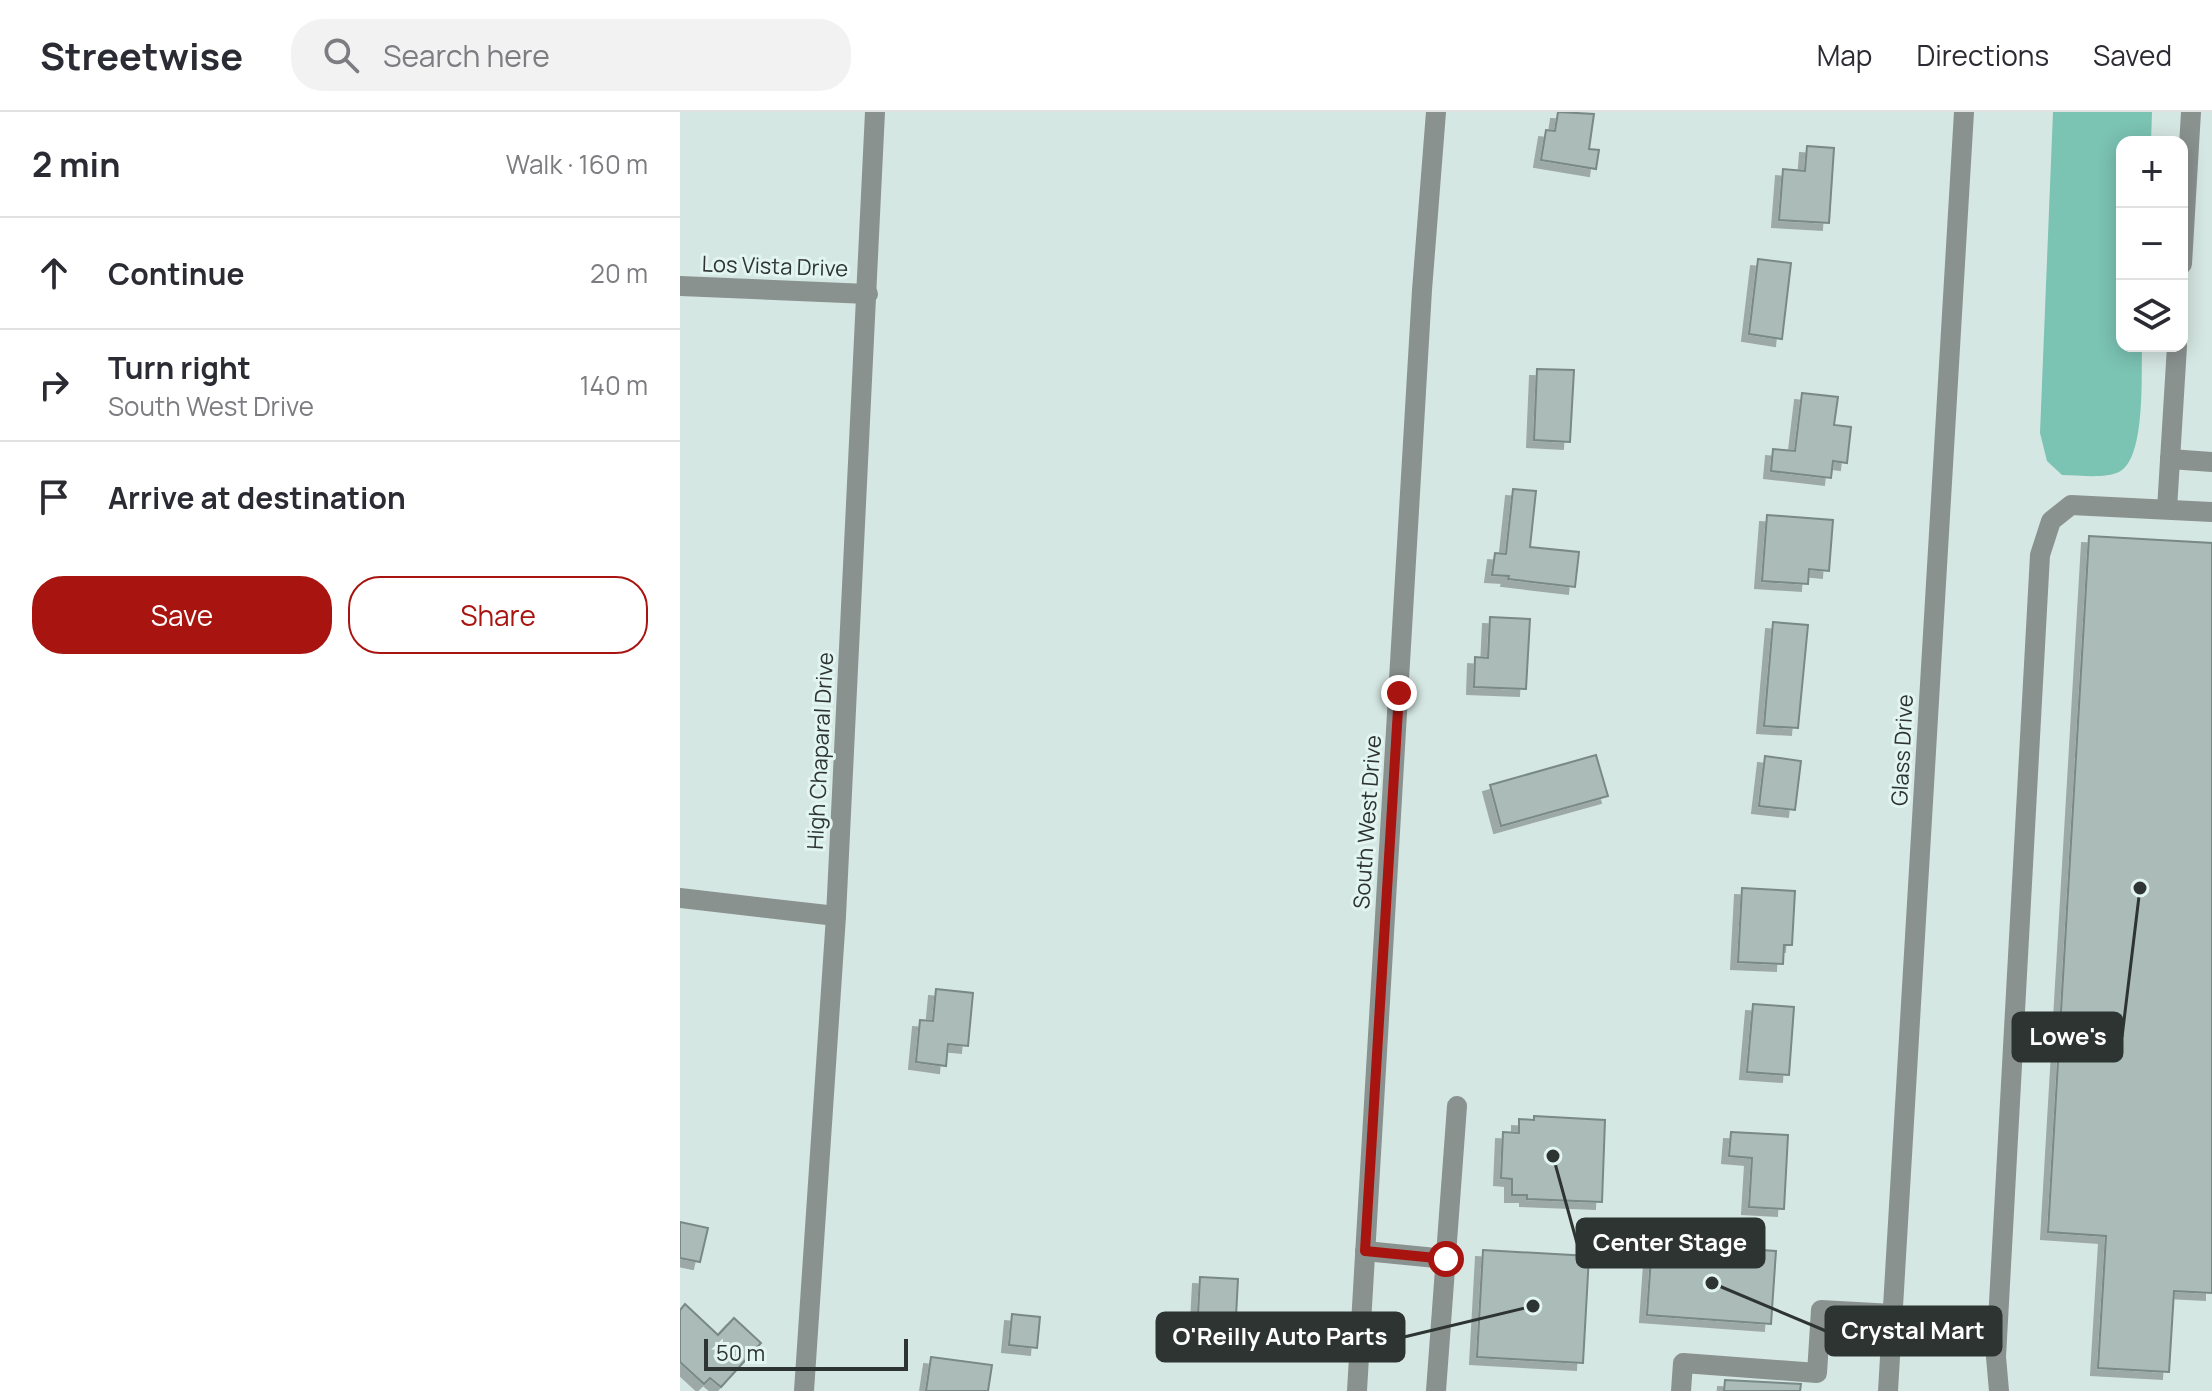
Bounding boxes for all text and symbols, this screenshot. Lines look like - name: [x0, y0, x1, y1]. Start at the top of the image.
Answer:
- search box: [291, 19, 851, 91]
- text: Streetwise: [40, 29, 243, 81]
- icon: search: [319, 33, 363, 77]
- text: Search here: [383, 35, 550, 76]
- text: Map: [1817, 36, 1872, 74]
- text: Directions: [1916, 36, 2049, 74]
- text: Saved: [2093, 36, 2172, 74]
- map controls: [2116, 136, 2188, 352]
- button: +: [2116, 136, 2188, 208]
- text: 2 min: [32, 141, 120, 187]
- text: Walk · 160 m: [506, 146, 648, 182]
- button: −: [2116, 208, 2188, 280]
- street label: Los Vista Drive: [701, 248, 849, 284]
- icon: ahead: [32, 251, 76, 295]
- text: Continue: [108, 253, 244, 294]
- text: 20 m: [590, 255, 648, 291]
- button: layers: [2116, 280, 2188, 352]
- text: Turn right: [108, 347, 251, 388]
- icon: right: [32, 363, 76, 407]
- text: 140 m: [579, 367, 648, 403]
- text: South West Drive: [108, 388, 314, 424]
- icon: arrive: [32, 475, 76, 519]
- text: Arrive at destination: [108, 477, 406, 518]
- button: Save: [32, 576, 332, 654]
- button: Share: [348, 576, 648, 654]
- street label: High Chaparal Drive: [800, 651, 840, 850]
- route end: [1381, 675, 1417, 711]
- street label: Glass Drive: [1884, 693, 1920, 807]
- street label: South West Drive: [1346, 734, 1388, 910]
- callout: Lowe's: [2013, 1013, 2122, 1061]
- text: Lowe's: [2029, 1019, 2107, 1052]
- callout: Center Stage: [1577, 1219, 1764, 1267]
- text: Center Stage: [1593, 1225, 1747, 1258]
- route start: [1428, 1241, 1464, 1277]
- callout: Crystal Mart: [1826, 1307, 2001, 1355]
- callout: O'Reilly Auto Parts: [1157, 1313, 1404, 1361]
- text: Crystal Mart: [1841, 1313, 1985, 1346]
- text: O'Reilly Auto Parts: [1172, 1319, 1388, 1352]
- scale bar: [704, 1335, 908, 1371]
- text: 50 m: [716, 1338, 765, 1368]

